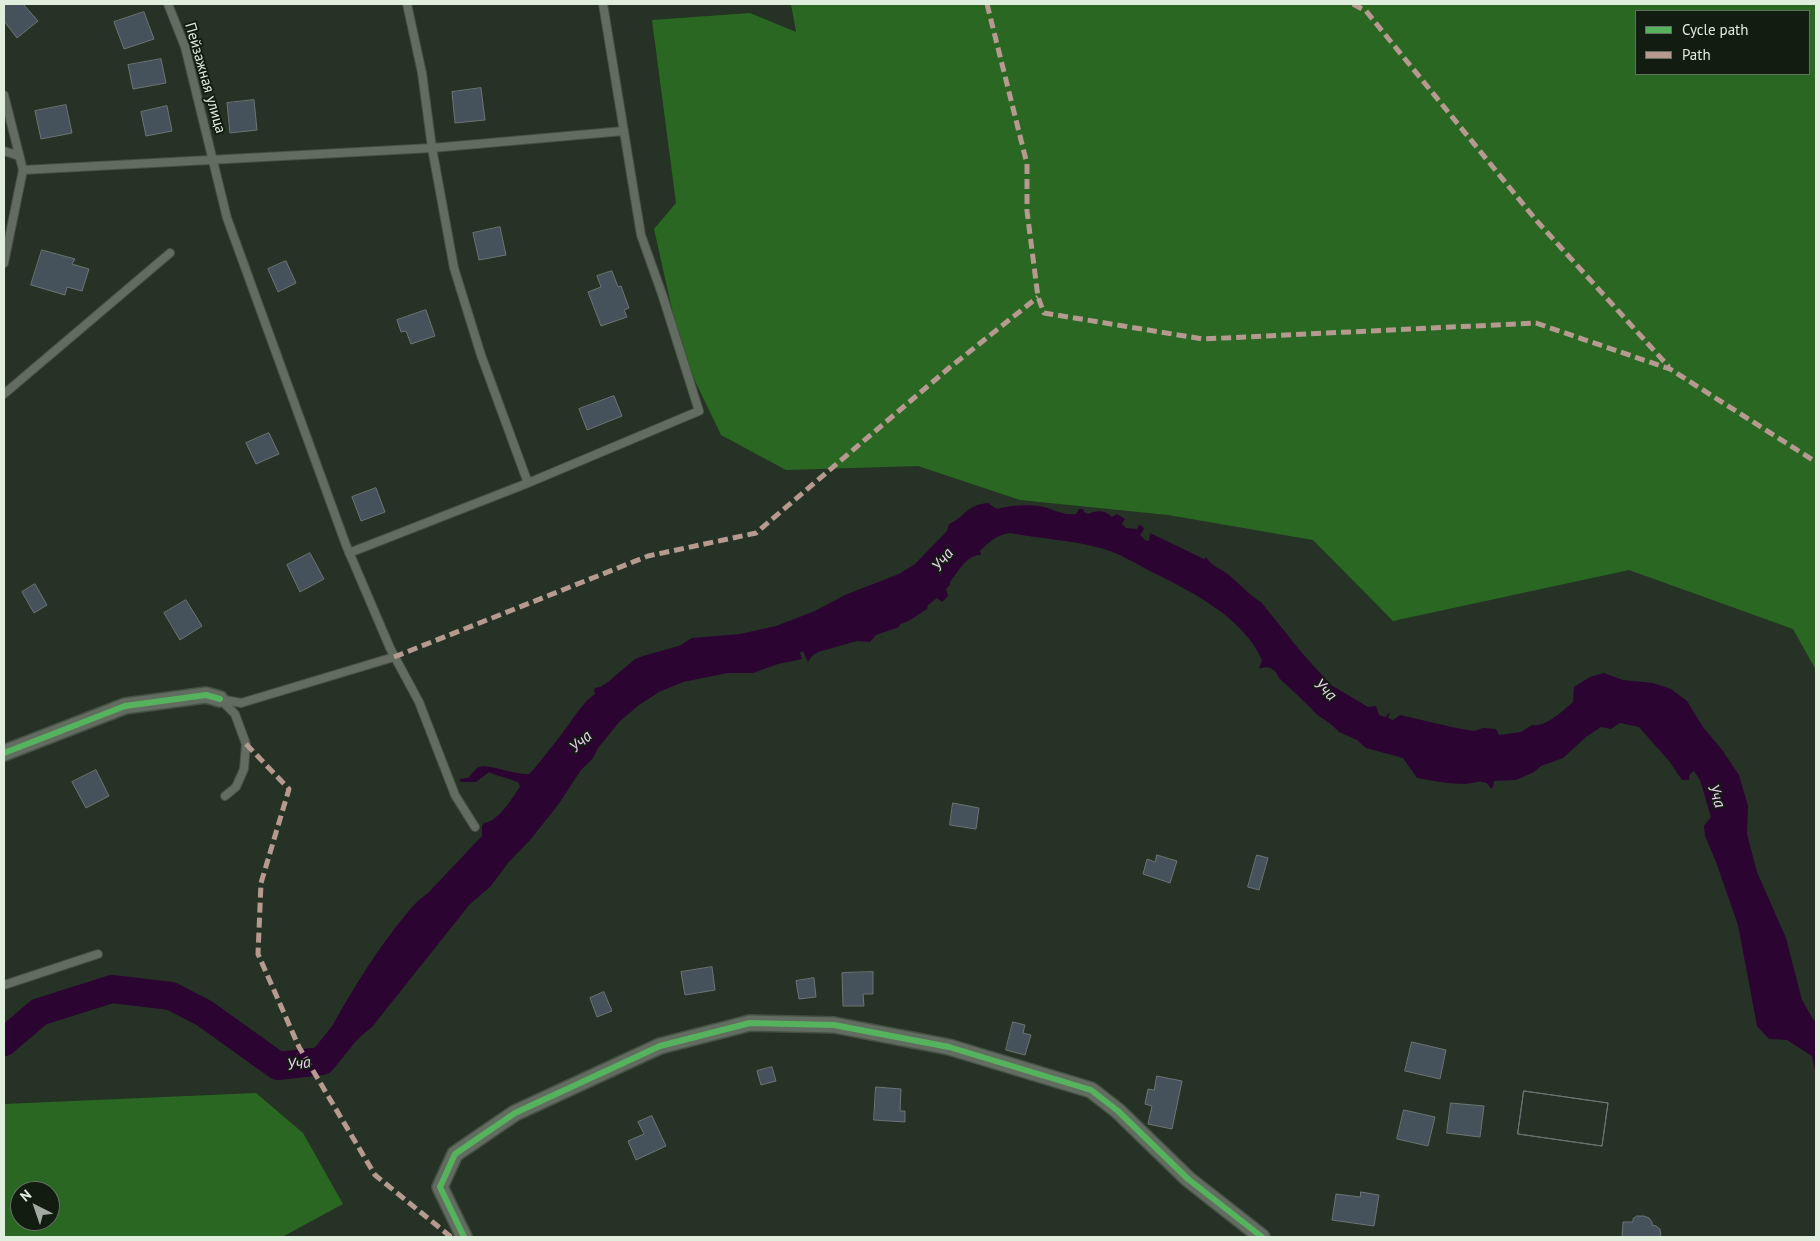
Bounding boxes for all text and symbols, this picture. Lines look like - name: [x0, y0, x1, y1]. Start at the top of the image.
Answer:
- legend: [1635, 10, 1810, 75]
- street label: Пейзажная улица: [181, 20, 229, 136]
- text: Cycle path: [1682, 20, 1748, 39]
- text: Path: [1682, 45, 1711, 64]
- water label: Уча: [928, 545, 958, 575]
- water label: Уча: [1310, 675, 1340, 705]
- water label: Уча: [566, 727, 596, 757]
- water label: Уча: [1703, 782, 1729, 810]
- water label: Уча: [286, 1053, 312, 1075]
- north arrow: [10, 1181, 60, 1231]
- text: N: [16, 1186, 35, 1205]

